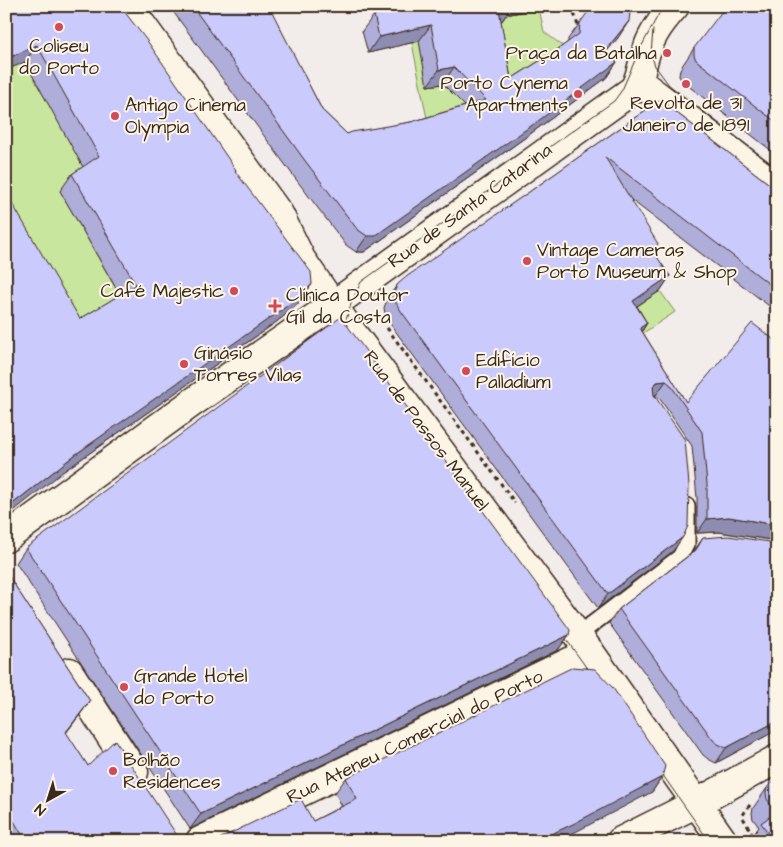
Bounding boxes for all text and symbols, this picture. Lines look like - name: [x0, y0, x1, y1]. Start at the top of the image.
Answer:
- marker: Coliseu do Porto: [53, 21, 65, 33]
- place label: Coliseu do Porto: [19, 33, 99, 82]
- place label: Praça da Batalha: [506, 40, 657, 67]
- marker: Praça da Batalha: [661, 47, 673, 59]
- place label: Porto Cynema Apartments: [441, 70, 568, 119]
- marker: Revolta de 31 Janeiro de 1891: [680, 78, 692, 90]
- marker: Porto Cynema Apartments: [572, 88, 584, 100]
- place label: Revolta de 31 Janeiro de 1891: [623, 90, 750, 139]
- place label: Antigo Cinema Olympia: [125, 92, 246, 142]
- marker: Antigo Cinema Olympia: [109, 110, 121, 122]
- street label: Rua de Santa Catarina: [382, 137, 558, 275]
- place label: Vintage Cameras Porto Museum & Shop: [537, 237, 737, 286]
- marker: Vintage Cameras Porto Museum & Shop: [521, 255, 533, 267]
- place label: Café Majestic: [101, 278, 224, 305]
- place label: Clínica Doutor Gil da Costa: [286, 282, 409, 331]
- marker: Café Majestic: [228, 285, 240, 297]
- marker: Clínica Doutor Gil da Costa: [268, 299, 282, 313]
- place label: Ginásio Torres Vilas: [194, 340, 302, 389]
- street label: Rua de Passos Manuel: [357, 345, 495, 517]
- place label: Edifício Palladium: [476, 347, 551, 396]
- marker: Ginásio Torres Vilas: [178, 358, 190, 370]
- marker: Edifício Palladium: [460, 365, 472, 377]
- place label: Grande Hotel do Porto: [134, 663, 248, 712]
- street label: Rua Ateneu Comercial do Porto: [282, 663, 548, 811]
- marker: Grande Hotel do Porto: [118, 681, 130, 693]
- place label: Bolhão Residences: [123, 747, 221, 796]
- marker: Bolhão Residences: [107, 765, 119, 777]
- north arrow: [22, 774, 72, 824]
- text: N: [31, 799, 50, 820]

